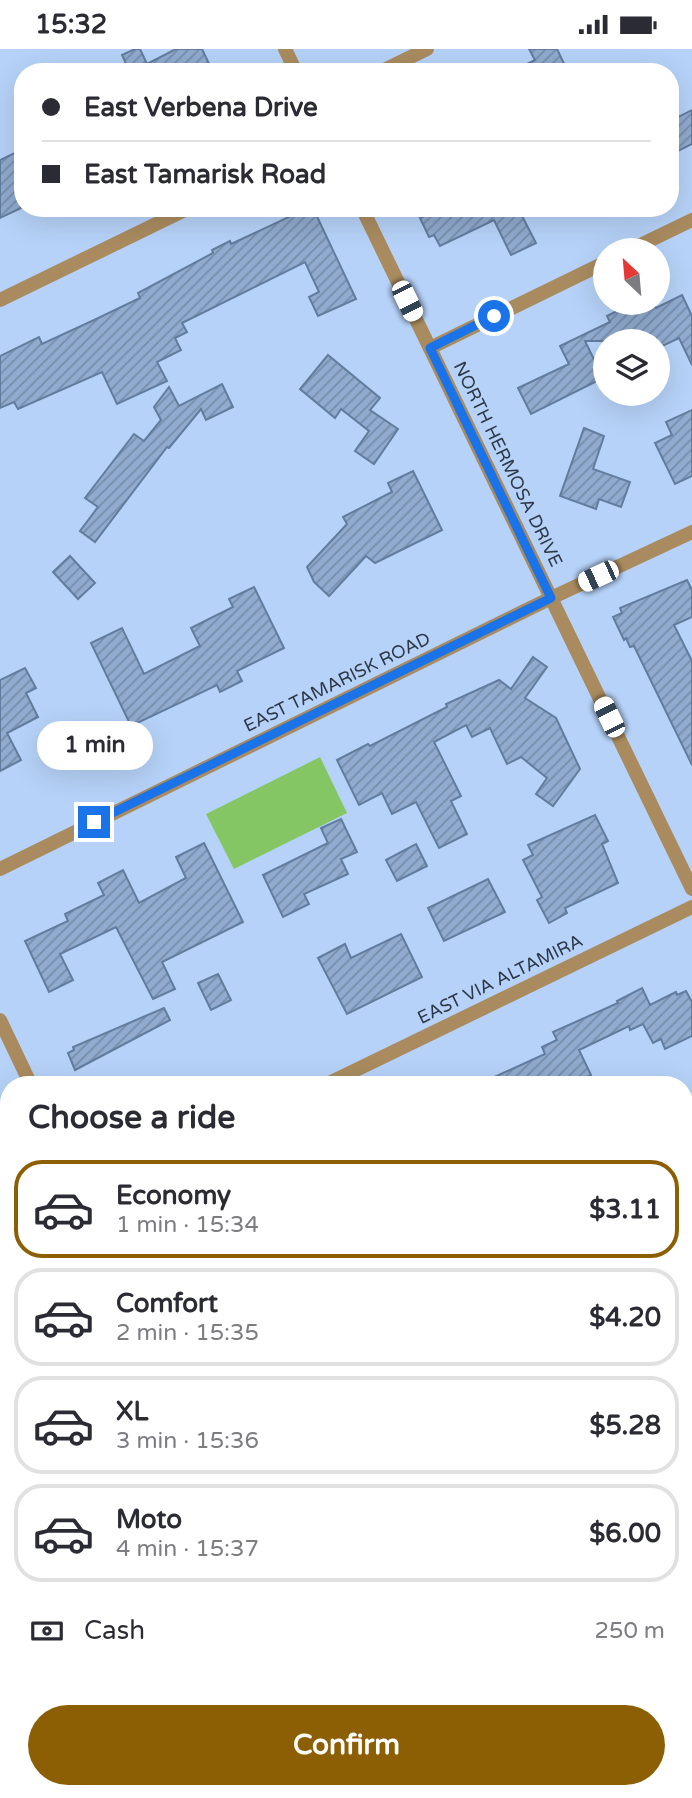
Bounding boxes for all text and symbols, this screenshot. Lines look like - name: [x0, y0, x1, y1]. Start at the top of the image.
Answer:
- text: 15:32: [35, 9, 107, 40]
- text: East Verbena Drive: [84, 92, 318, 123]
- text: East Tamarisk Road: [84, 159, 326, 190]
- north arrow: [593, 238, 670, 315]
- map controls: [593, 238, 670, 406]
- car: [389, 278, 426, 324]
- route start: [478, 300, 510, 332]
- button: layers: [593, 329, 670, 406]
- street label: NORTH HERMOSA DRIVE: [449, 358, 567, 570]
- car: [575, 558, 622, 594]
- street label: EAST TAMARISK ROAD: [240, 627, 434, 737]
- car: [591, 694, 628, 740]
- callout: 1 min: [36, 721, 152, 769]
- text: 1 min: [64, 731, 126, 759]
- route end: [78, 806, 110, 838]
- street label: EAST VIA ALTAMIRA: [414, 929, 586, 1029]
- text: Choose a ride: [28, 1099, 235, 1137]
- icon: car: [32, 1178, 95, 1241]
- text: Economy: [116, 1180, 231, 1211]
- text: $3.11: [589, 1194, 661, 1225]
- text: 1 min · 15:34: [116, 1211, 259, 1239]
- icon: car: [32, 1286, 95, 1349]
- text: Comfort: [116, 1288, 218, 1319]
- text: $4.20: [589, 1302, 661, 1333]
- text: 2 min · 15:35: [116, 1319, 259, 1347]
- icon: car: [32, 1394, 95, 1457]
- text: XL: [116, 1396, 148, 1427]
- text: $5.28: [589, 1410, 661, 1441]
- text: 3 min · 15:36: [116, 1427, 259, 1455]
- icon: car: [32, 1502, 95, 1565]
- text: Moto: [116, 1504, 182, 1535]
- text: $6.00: [589, 1518, 661, 1549]
- text: 4 min · 15:37: [116, 1535, 259, 1563]
- icon: cash: [28, 1612, 66, 1650]
- text: Cash: [84, 1615, 145, 1646]
- text: 250 m: [595, 1617, 665, 1645]
- button: Confirm: [28, 1705, 665, 1785]

